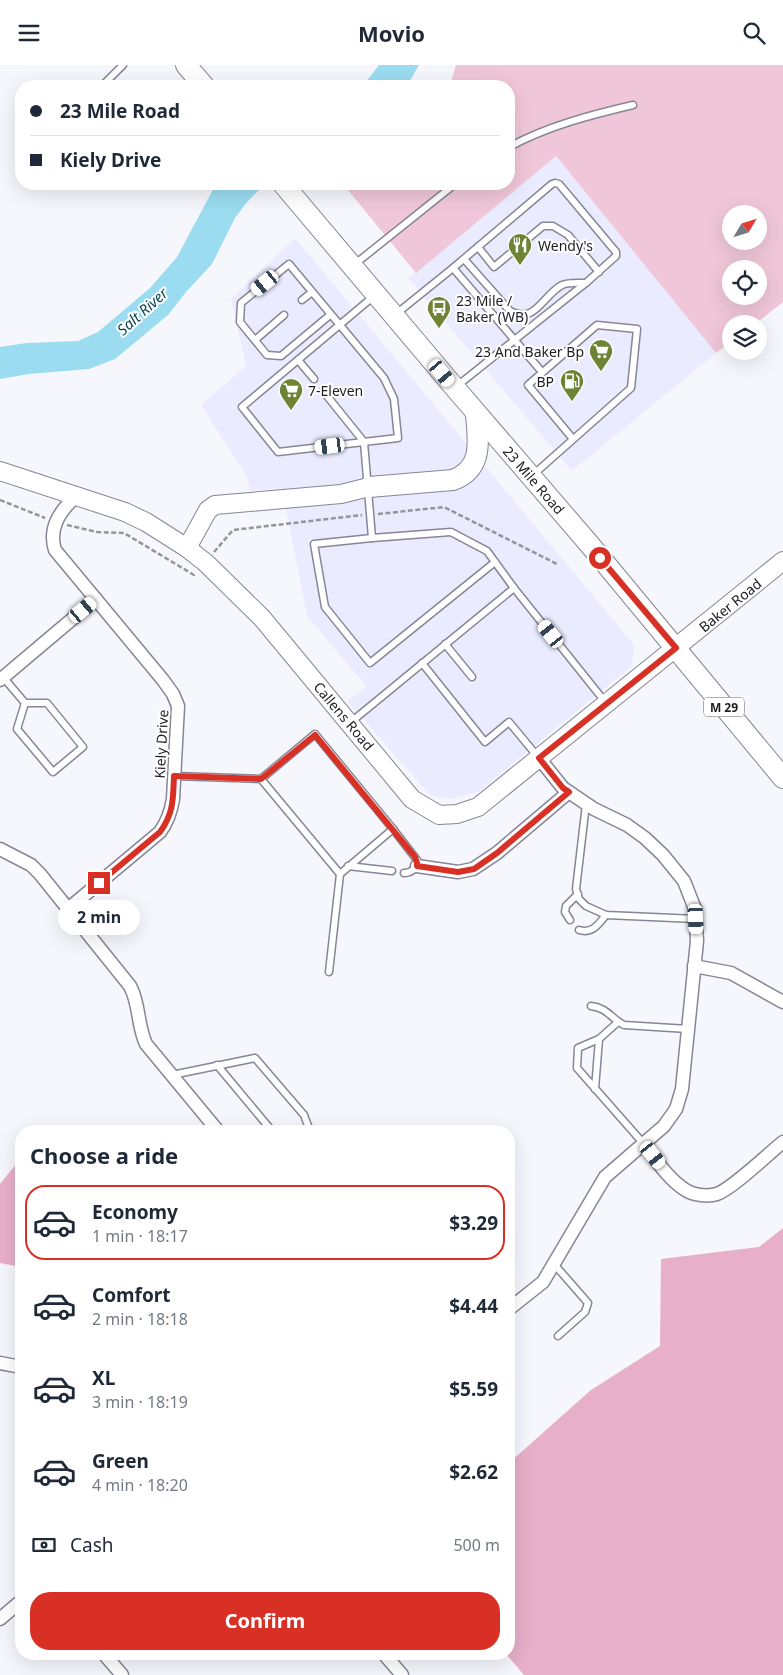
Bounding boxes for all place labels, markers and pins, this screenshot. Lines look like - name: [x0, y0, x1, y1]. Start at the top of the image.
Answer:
- restaurant icon: Wendy's: [507, 232, 533, 266]
- place label: Wendy's: [538, 236, 593, 255]
- place label: 23 Mile / Baker (WB): [456, 291, 528, 326]
- bus stop icon: 23 Mile / Baker (WB): [426, 295, 452, 329]
- supermarket icon: 23 And Baker Bp: [588, 338, 614, 372]
- place label: 23 And Baker Bp: [475, 342, 584, 361]
- fuel station icon: BP: [559, 368, 585, 402]
- place label: BP: [536, 372, 554, 391]
- supermarket icon: 7-Eleven: [278, 377, 304, 411]
- place label: 7-Eleven: [308, 381, 363, 400]

